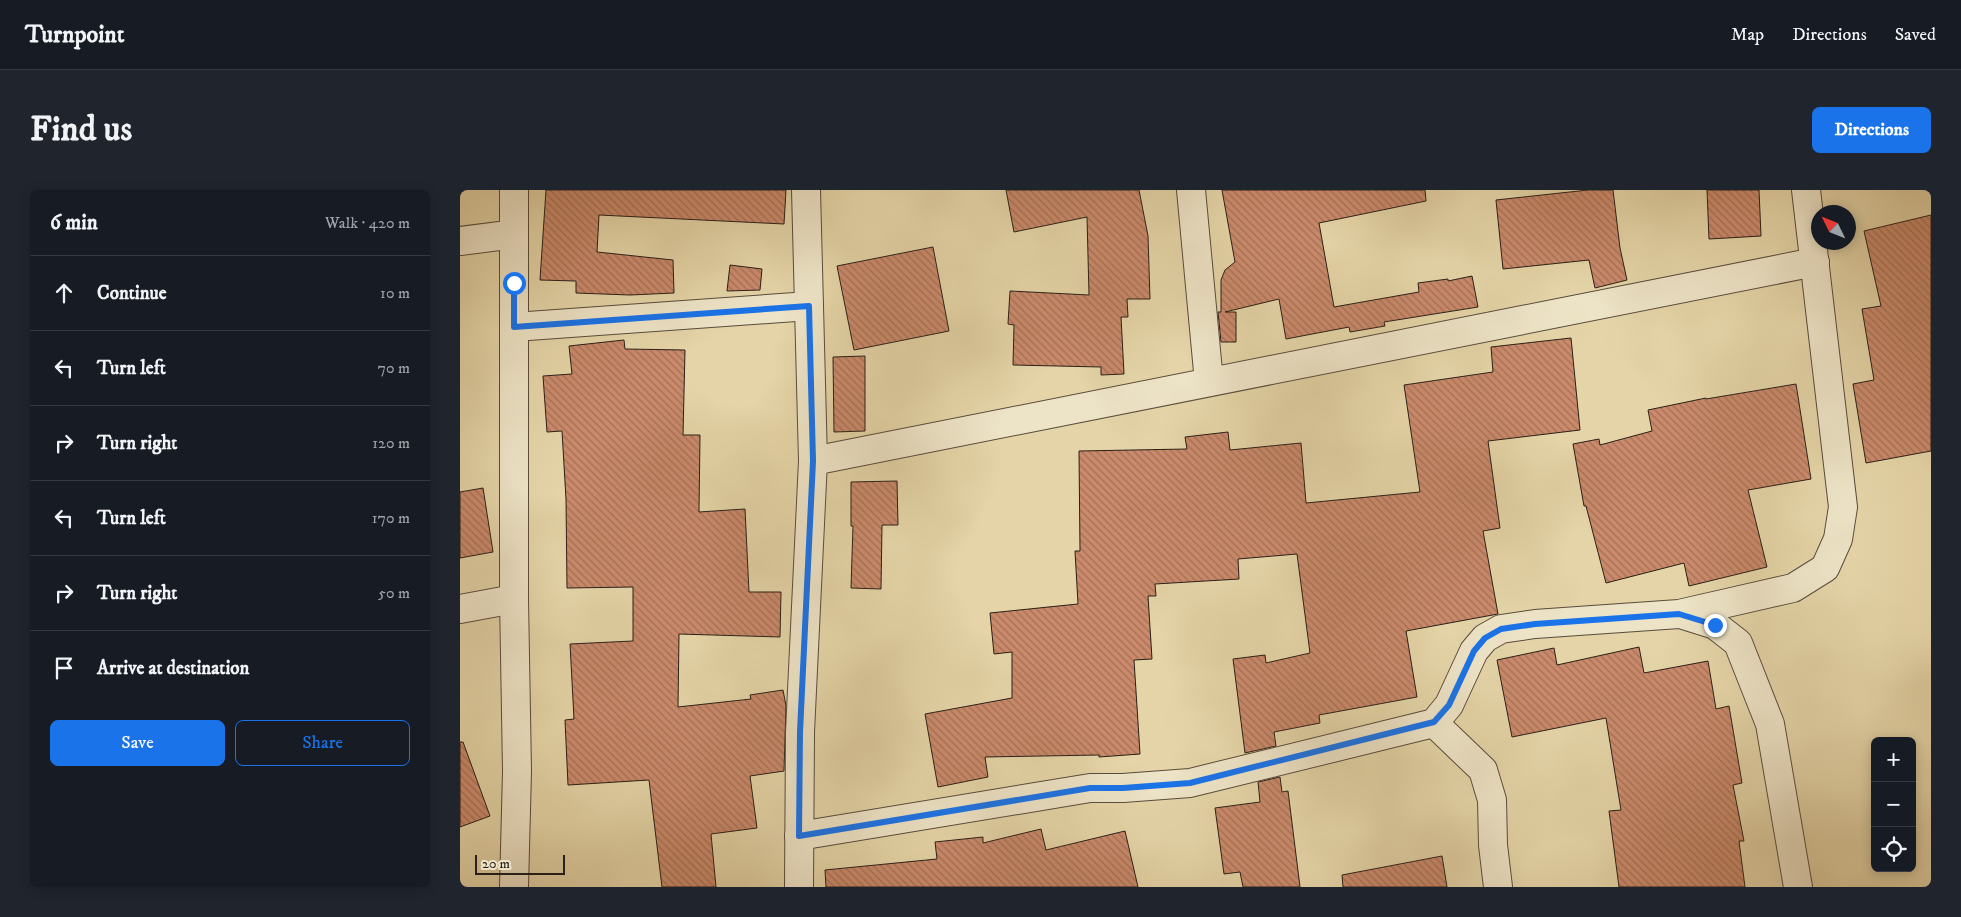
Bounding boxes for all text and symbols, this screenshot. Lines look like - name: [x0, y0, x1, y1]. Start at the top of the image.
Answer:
- text: Turnpoint: [25, 20, 124, 50]
- text: Map: [1731, 24, 1764, 46]
- text: Directions: [1792, 24, 1867, 46]
- text: Saved: [1895, 24, 1936, 46]
- button: Directions: [1812, 107, 1931, 153]
- text: Find us: [30, 108, 132, 152]
- north arrow: [1811, 205, 1856, 250]
- text: 6 min: [50, 210, 98, 236]
- text: Walk · 420 m: [325, 213, 410, 233]
- route start: [503, 272, 526, 295]
- icon: ahead: [50, 279, 78, 307]
- text: Continue: [97, 282, 167, 305]
- text: 10 m: [380, 283, 410, 303]
- icon: left: [50, 354, 78, 382]
- text: Turn left: [97, 357, 166, 380]
- text: 70 m: [378, 358, 410, 378]
- icon: right: [50, 429, 78, 457]
- text: Turn right: [97, 432, 177, 455]
- text: 120 m: [372, 433, 410, 453]
- icon: left: [50, 504, 78, 532]
- text: Turn left: [97, 507, 166, 530]
- text: 170 m: [372, 508, 410, 528]
- icon: right: [50, 579, 78, 607]
- text: Turn right: [97, 582, 177, 605]
- text: 50 m: [378, 583, 410, 603]
- route end: [1704, 614, 1727, 637]
- icon: arrive: [50, 654, 78, 682]
- text: Arrive at destination: [97, 657, 249, 680]
- button: Save: [50, 720, 225, 766]
- button: Share: [235, 720, 410, 766]
- map controls: [1871, 737, 1916, 872]
- button: +: [1871, 737, 1916, 782]
- button: −: [1871, 782, 1916, 827]
- button: locate: [1871, 827, 1916, 872]
- scale bar: [475, 852, 565, 875]
- text: 20 m: [482, 855, 510, 873]

